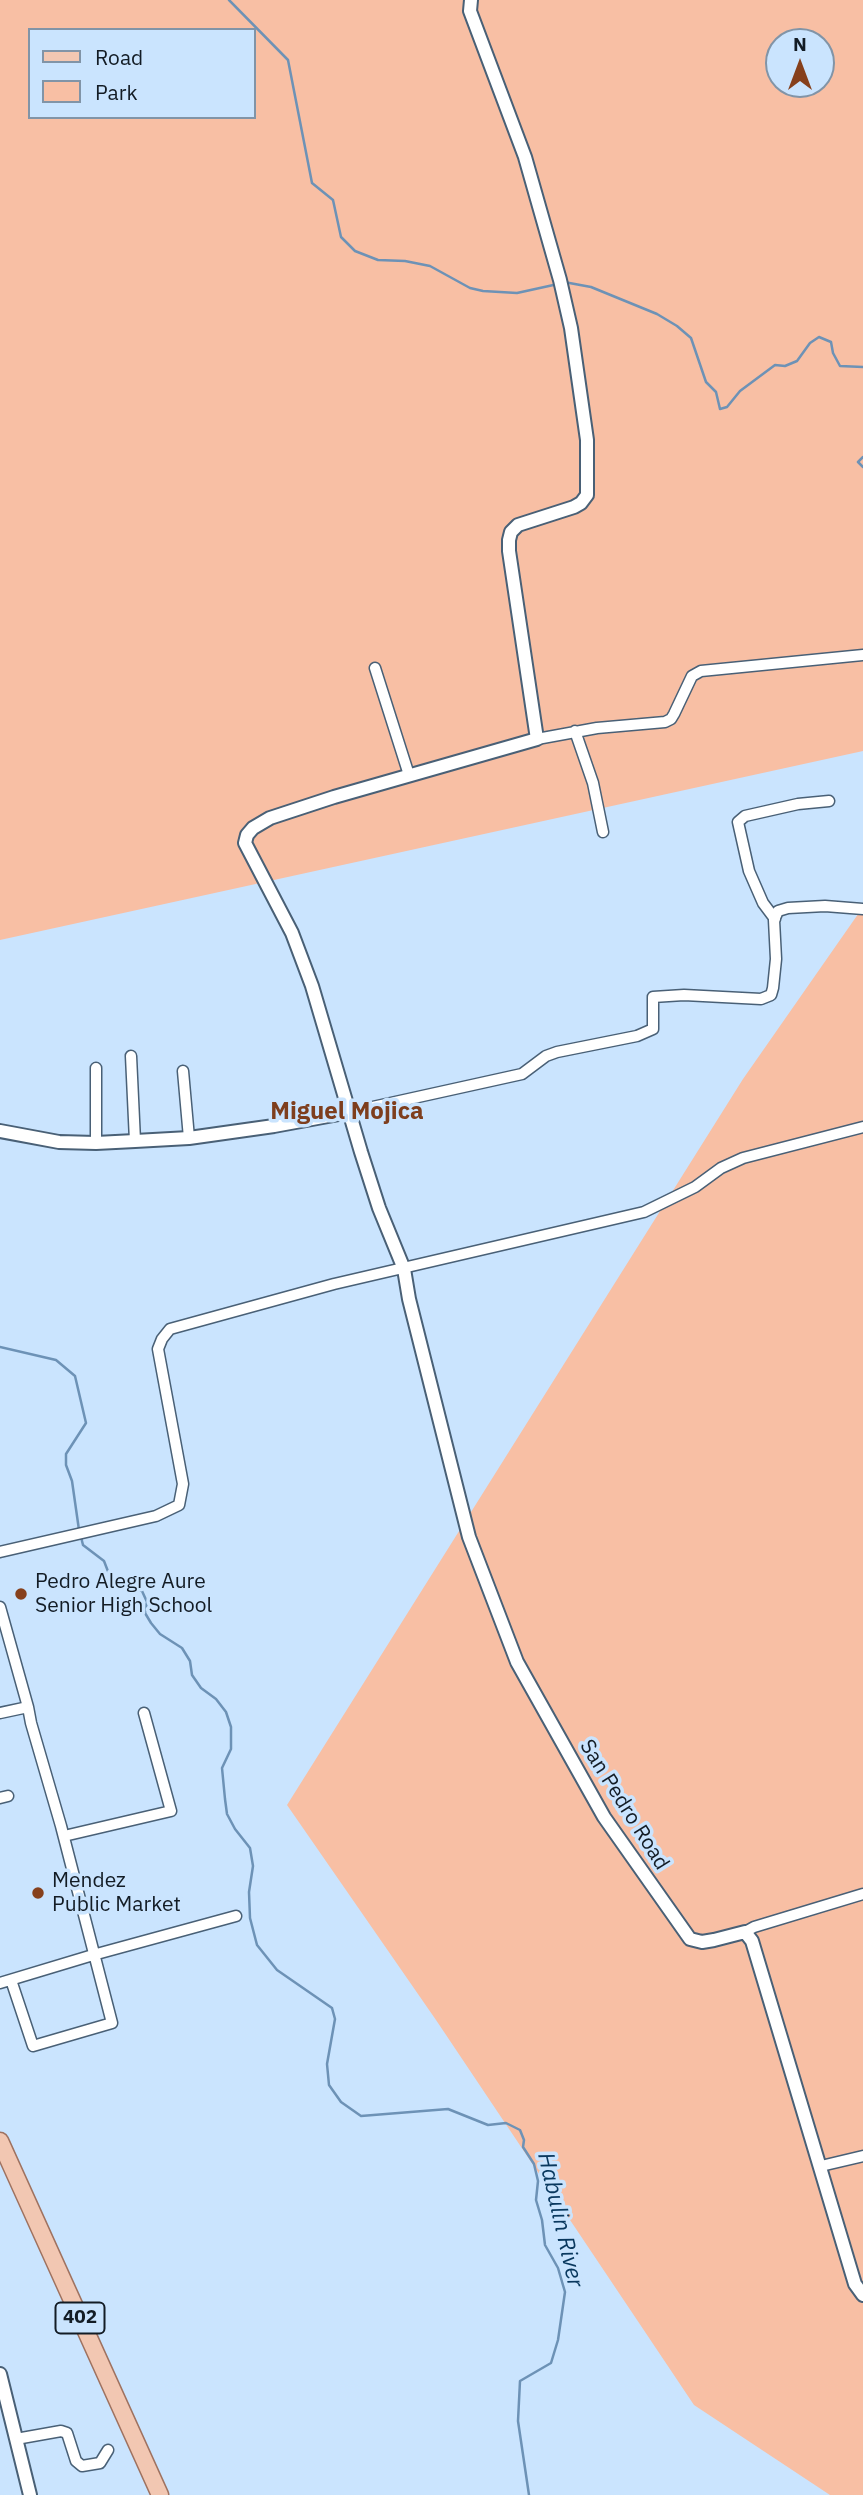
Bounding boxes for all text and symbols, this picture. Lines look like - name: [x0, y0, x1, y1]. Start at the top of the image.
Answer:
- legend: [28, 28, 256, 119]
- north arrow: [765, 28, 835, 98]
- text: N: [793, 32, 807, 56]
- text: Road: [95, 43, 143, 71]
- text: Park: [95, 78, 138, 106]
- district label: Miguel Mojica: [270, 1098, 424, 1126]
- place label: Pedro Alegre Aure Senior High School: [35, 1569, 212, 1619]
- marker: Pedro Alegre Aure Senior High School: [13, 1586, 29, 1602]
- street label: San Pedro Road: [574, 1735, 674, 1875]
- place label: Mendez Public Market: [52, 1868, 181, 1918]
- marker: Mendez Public Market: [30, 1885, 46, 1901]
- water label: Habulin River: [531, 2150, 589, 2290]
- road number: 402: [56, 2302, 104, 2334]

